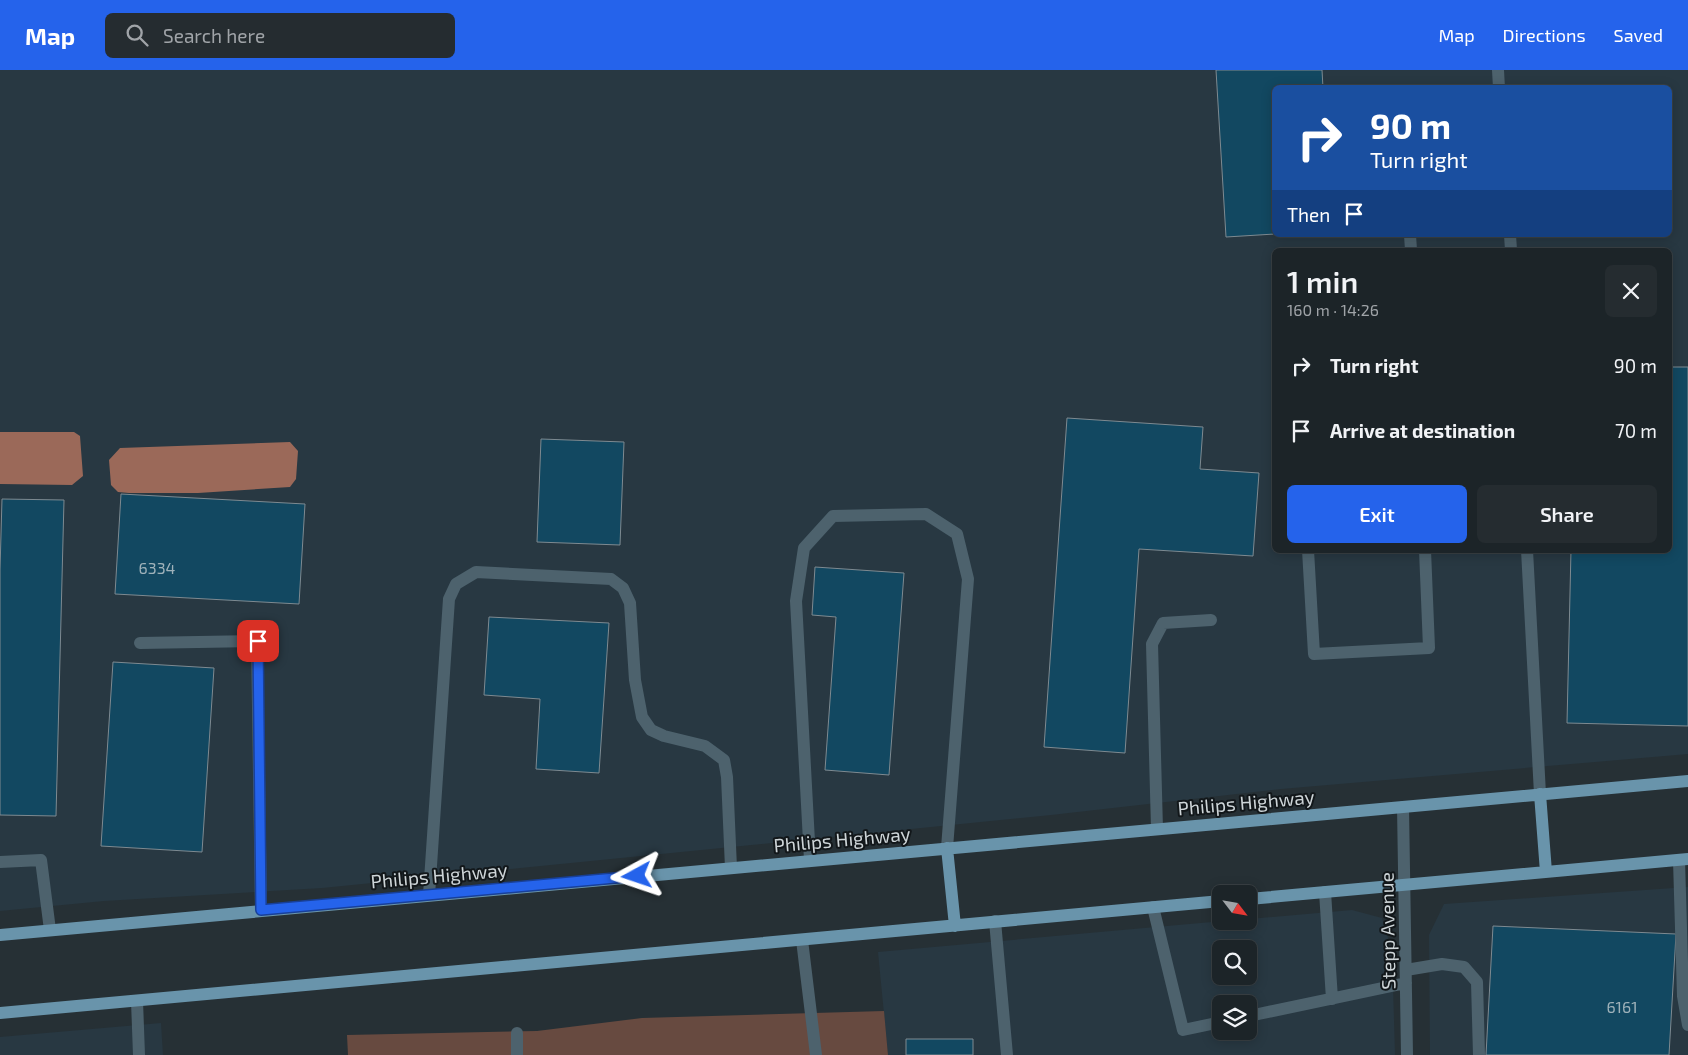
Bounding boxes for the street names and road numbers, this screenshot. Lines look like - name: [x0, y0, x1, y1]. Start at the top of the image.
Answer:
- street label: Philips Highway: [1177, 785, 1315, 819]
- street label: Philips Highway: [773, 822, 911, 856]
- street label: Philips Highway: [370, 858, 508, 892]
- street label: Stepp Avenue: [1374, 872, 1400, 990]

